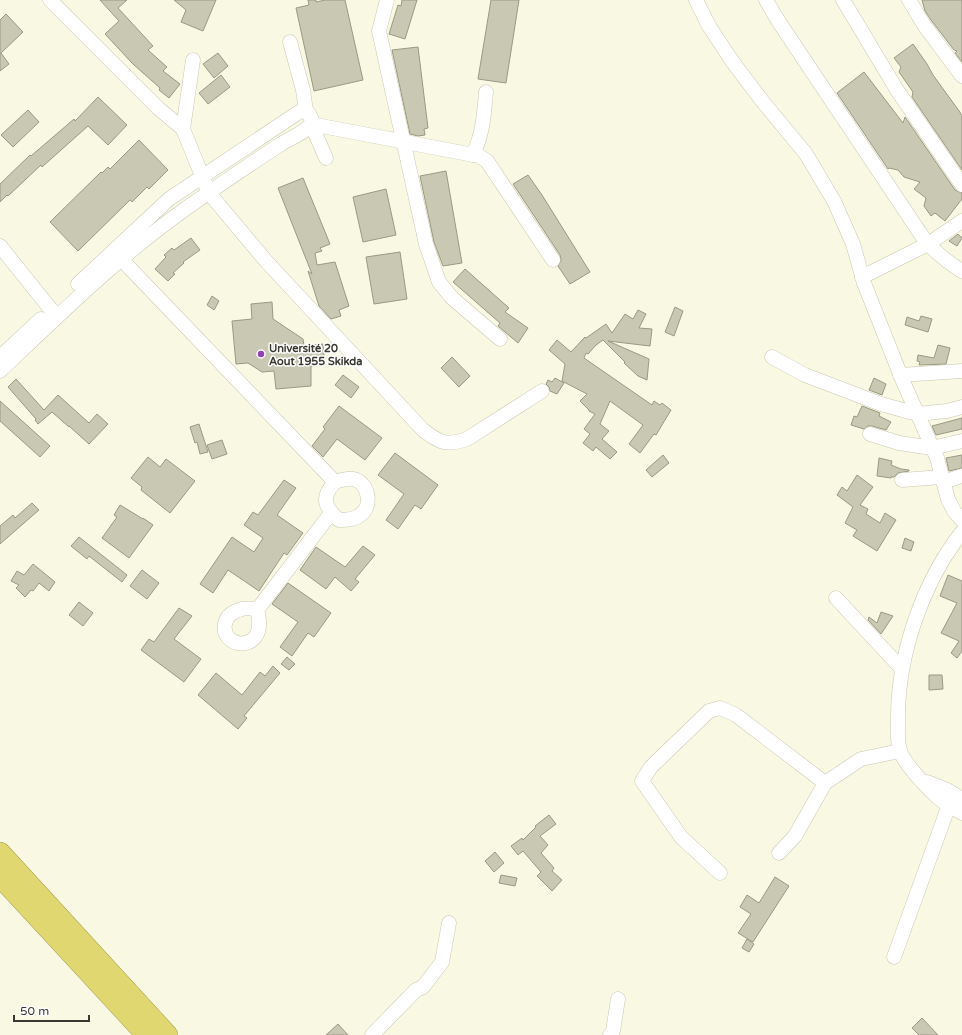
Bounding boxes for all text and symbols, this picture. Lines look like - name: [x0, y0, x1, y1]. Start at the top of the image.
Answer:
- place label: Université 20 Aout 1955 Skikda: [269, 342, 362, 368]
- marker: Université 20 Aout 1955 Skikda: [256, 349, 266, 359]
- scale bar: [14, 997, 89, 1023]
- text: 50 m: [20, 1004, 49, 1018]

